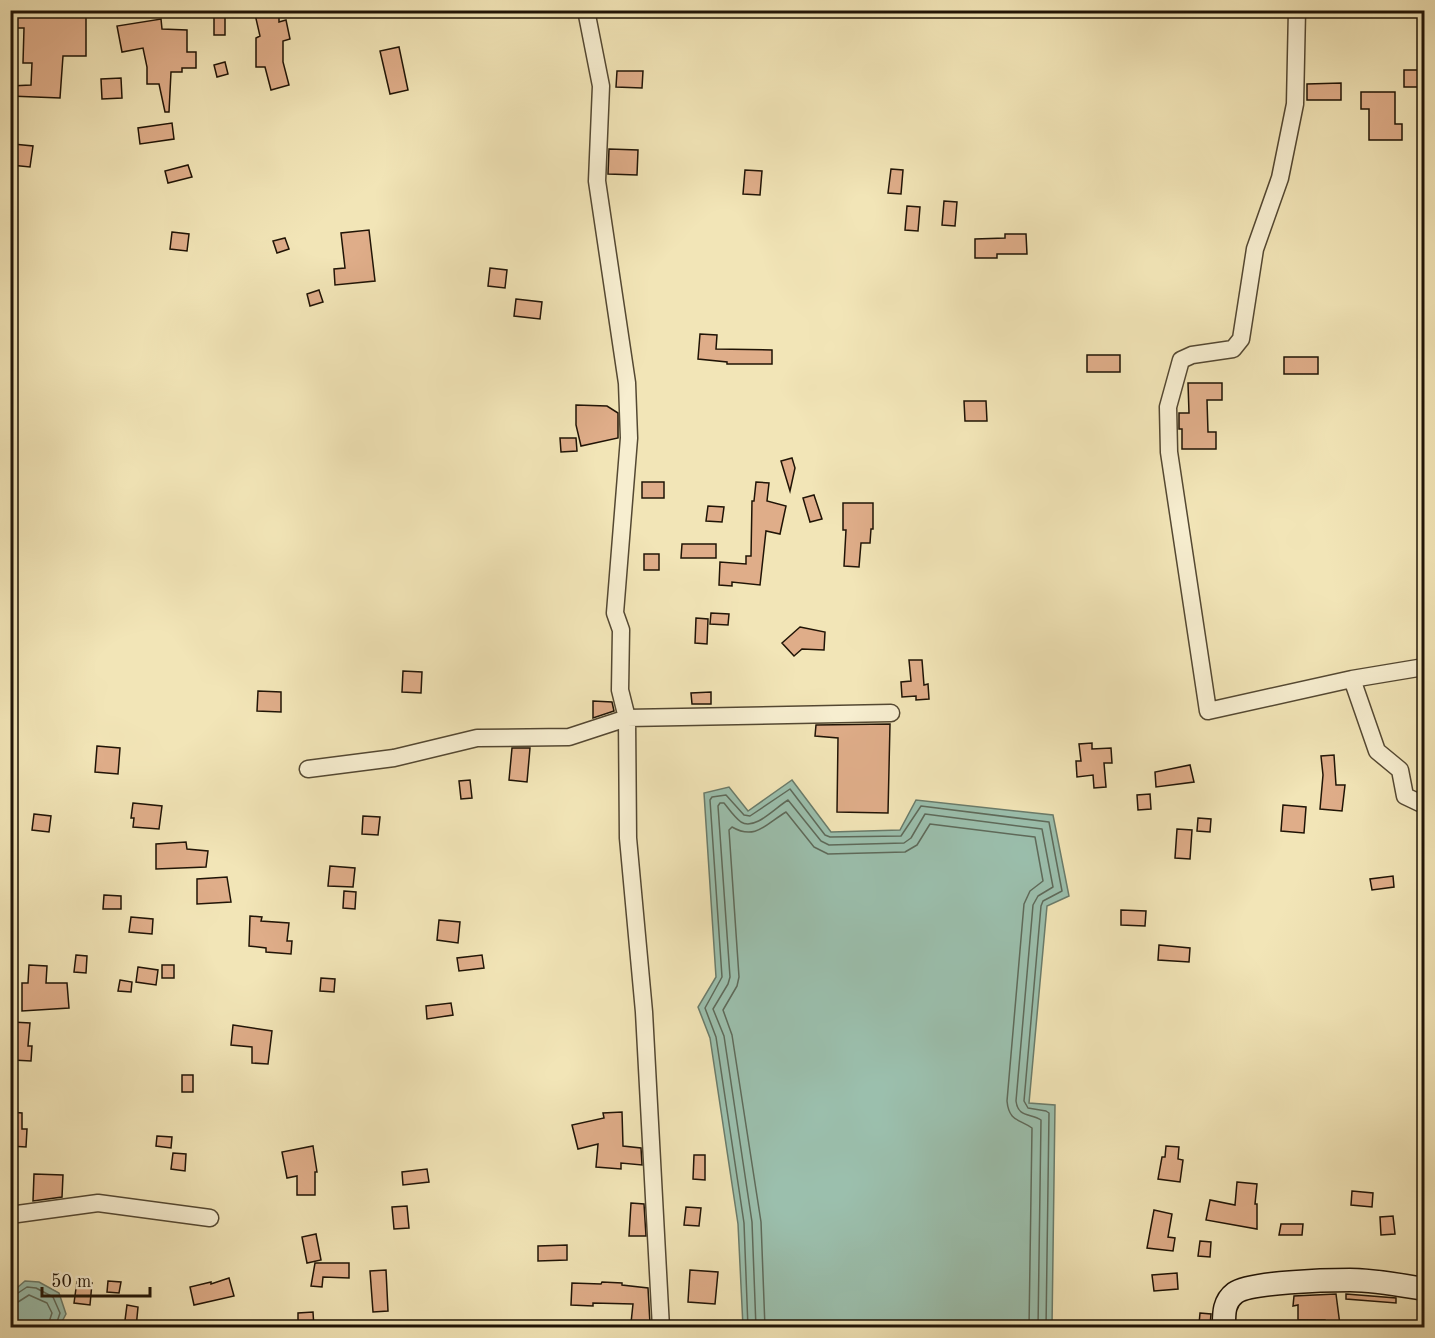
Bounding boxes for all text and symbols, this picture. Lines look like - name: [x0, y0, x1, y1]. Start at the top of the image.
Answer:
- scale bar: [42, 1260, 150, 1298]
- text: 50 m: [51, 1273, 91, 1291]

